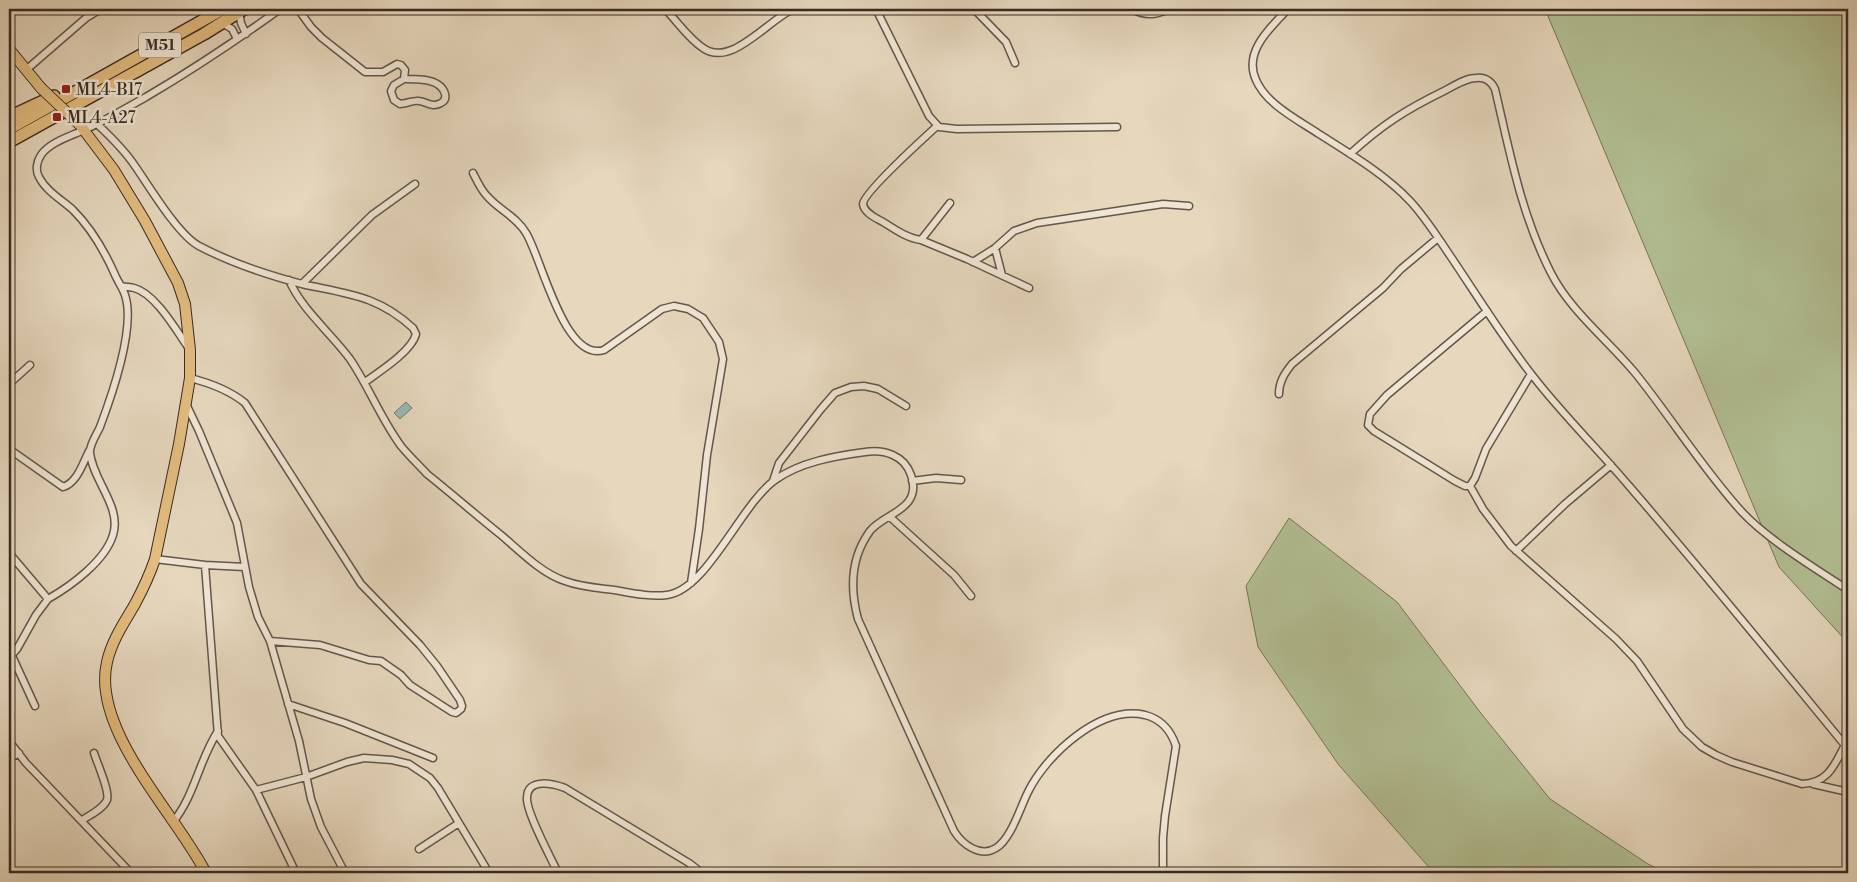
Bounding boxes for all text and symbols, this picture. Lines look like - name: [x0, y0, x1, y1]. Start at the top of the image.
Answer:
- road number: M51: [139, 32, 181, 58]
- place label: ML4-B17: [76, 80, 142, 100]
- marker: ML4-B17: [60, 83, 72, 95]
- place label: ML4-A27: [67, 108, 136, 128]
- marker: ML4-A27: [51, 111, 63, 123]

